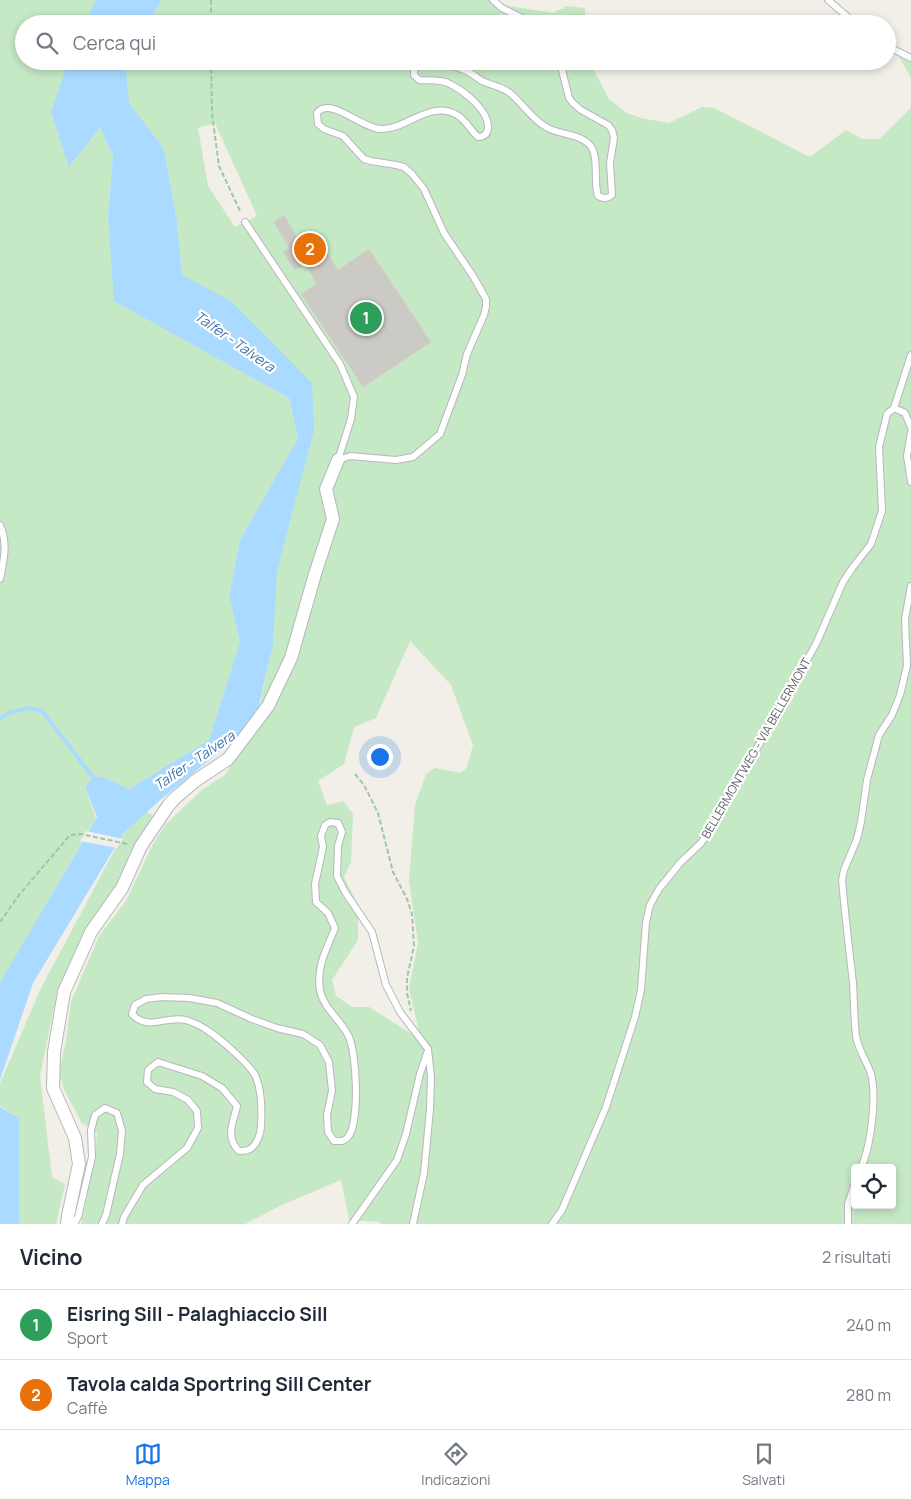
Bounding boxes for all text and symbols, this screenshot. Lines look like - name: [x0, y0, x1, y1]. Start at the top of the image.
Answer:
- search box: [15, 15, 896, 70]
- icon: search: [33, 29, 61, 57]
- text: Cerca qui: [73, 30, 156, 56]
- pin: 2: [294, 230, 326, 268]
- pin: 1: [350, 299, 382, 337]
- water label: Talfer - Talvera: [191, 306, 280, 376]
- street label: BELLERMONTWEG - VIA BELLERMONT: [697, 654, 815, 841]
- water label: Talfer - Talvera: [150, 725, 239, 794]
- your location: [367, 744, 393, 770]
- map controls: [851, 1164, 896, 1209]
- button: locate: [851, 1164, 896, 1209]
- text: Vicino: [20, 1243, 83, 1271]
- text: 2 risultati: [822, 1246, 891, 1268]
- text: Eisring Sill - Palaghiaccio Sill: [67, 1301, 328, 1327]
- text: 1: [32, 1314, 40, 1336]
- text: 240 m: [846, 1314, 891, 1336]
- text: Sport: [67, 1327, 108, 1349]
- text: Tavola calda Sportring Sill Center: [67, 1371, 371, 1397]
- text: 2: [31, 1384, 41, 1406]
- text: 280 m: [846, 1384, 891, 1406]
- text: Caffè: [67, 1397, 107, 1419]
- tab: Mappa: [126, 1440, 170, 1489]
- tab: Indicazioni: [421, 1440, 491, 1489]
- tab: Salvati: [742, 1440, 785, 1489]

